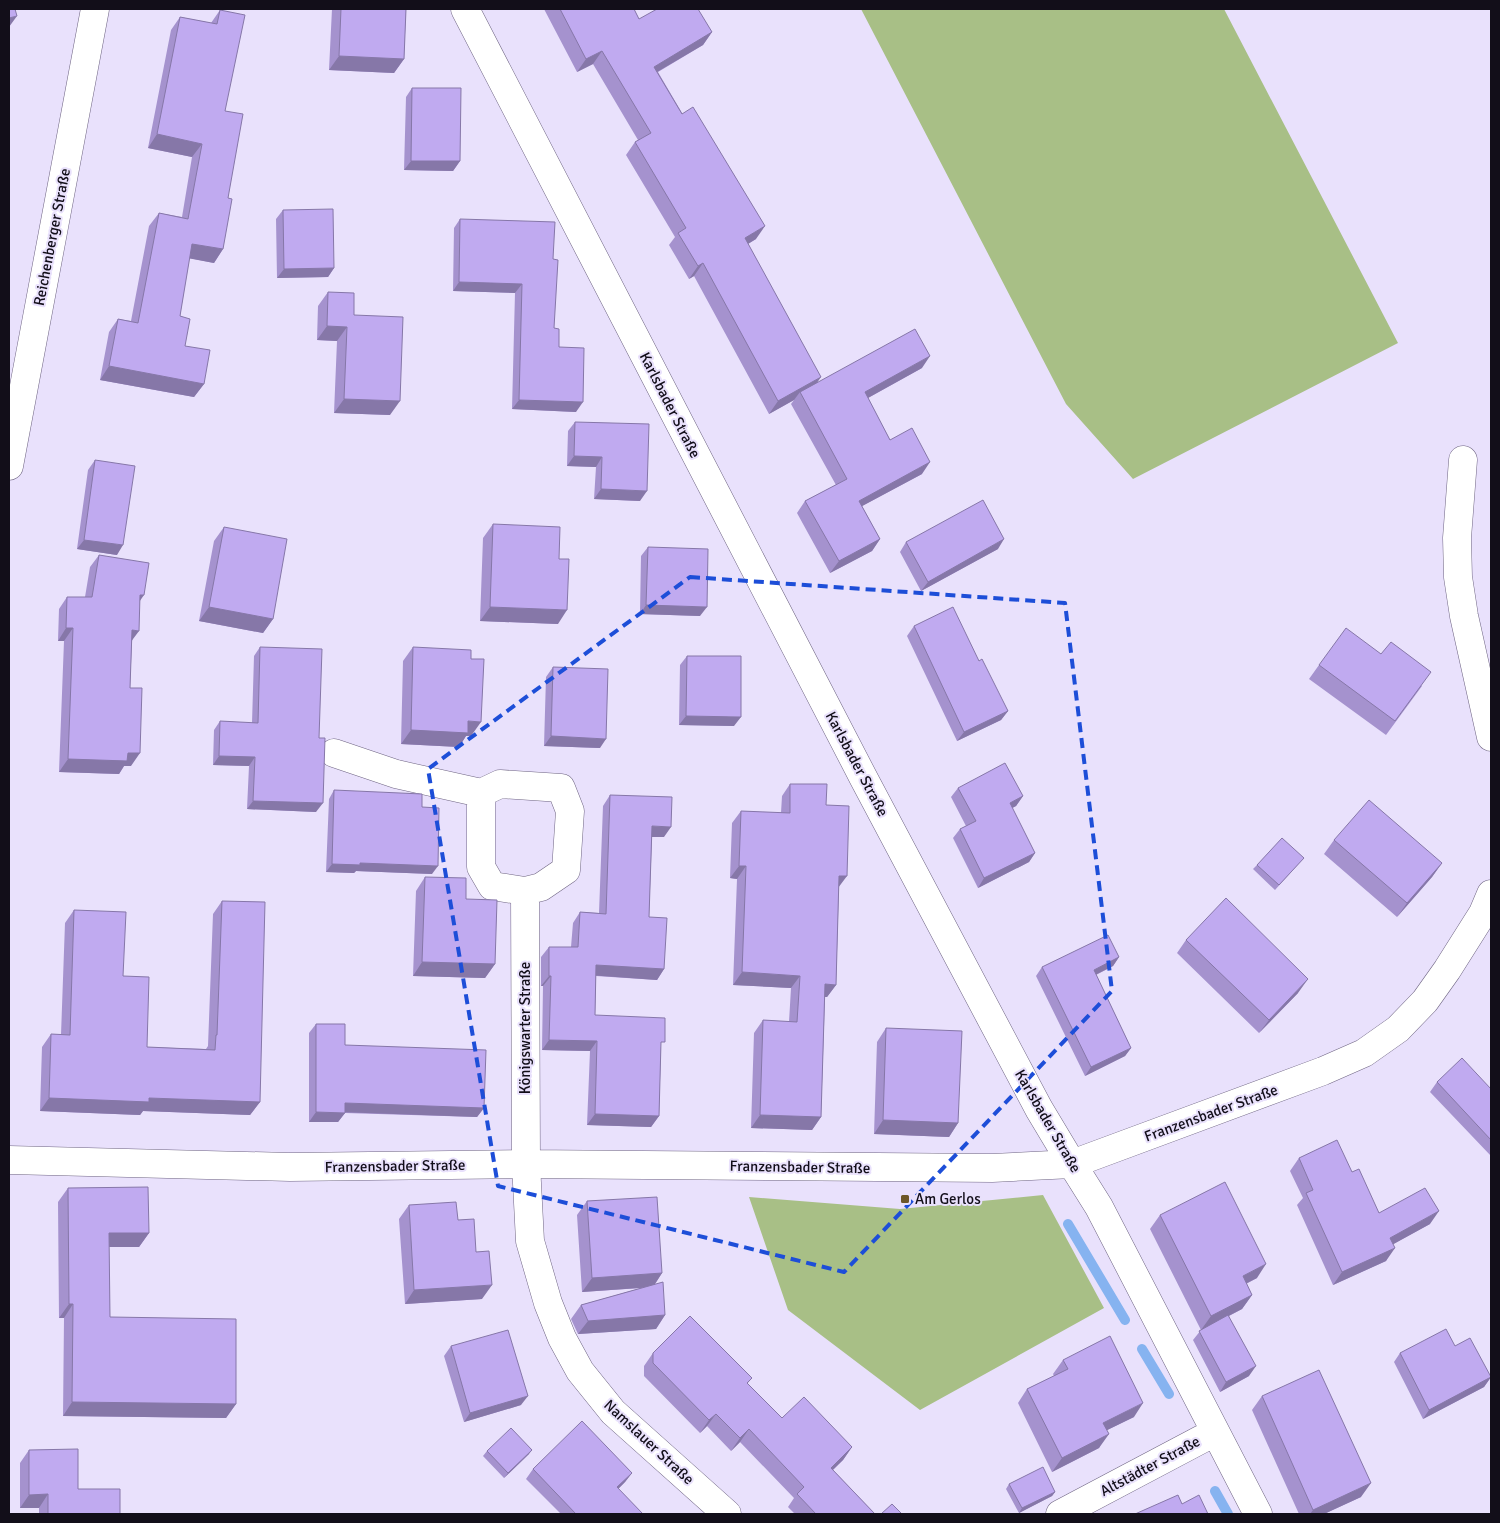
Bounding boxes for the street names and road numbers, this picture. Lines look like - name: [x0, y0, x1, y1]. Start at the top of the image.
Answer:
- street label: Reichenberger Straße: [30, 167, 74, 307]
- street label: Karlsbader Straße: [636, 349, 704, 461]
- street label: Karlsbader Straße: [822, 708, 892, 820]
- street label: Königswarter Straße: [516, 962, 534, 1094]
- street label: Karlsbader Straße: [1011, 1066, 1085, 1176]
- street label: Franzensbader Straße: [1142, 1080, 1280, 1146]
- street label: Franzensbader Straße: [325, 1156, 465, 1176]
- street label: Franzensbader Straße: [730, 1157, 870, 1177]
- street label: Namslauer Straße: [600, 1396, 698, 1488]
- street label: Altstädter Straße: [1097, 1432, 1203, 1500]

